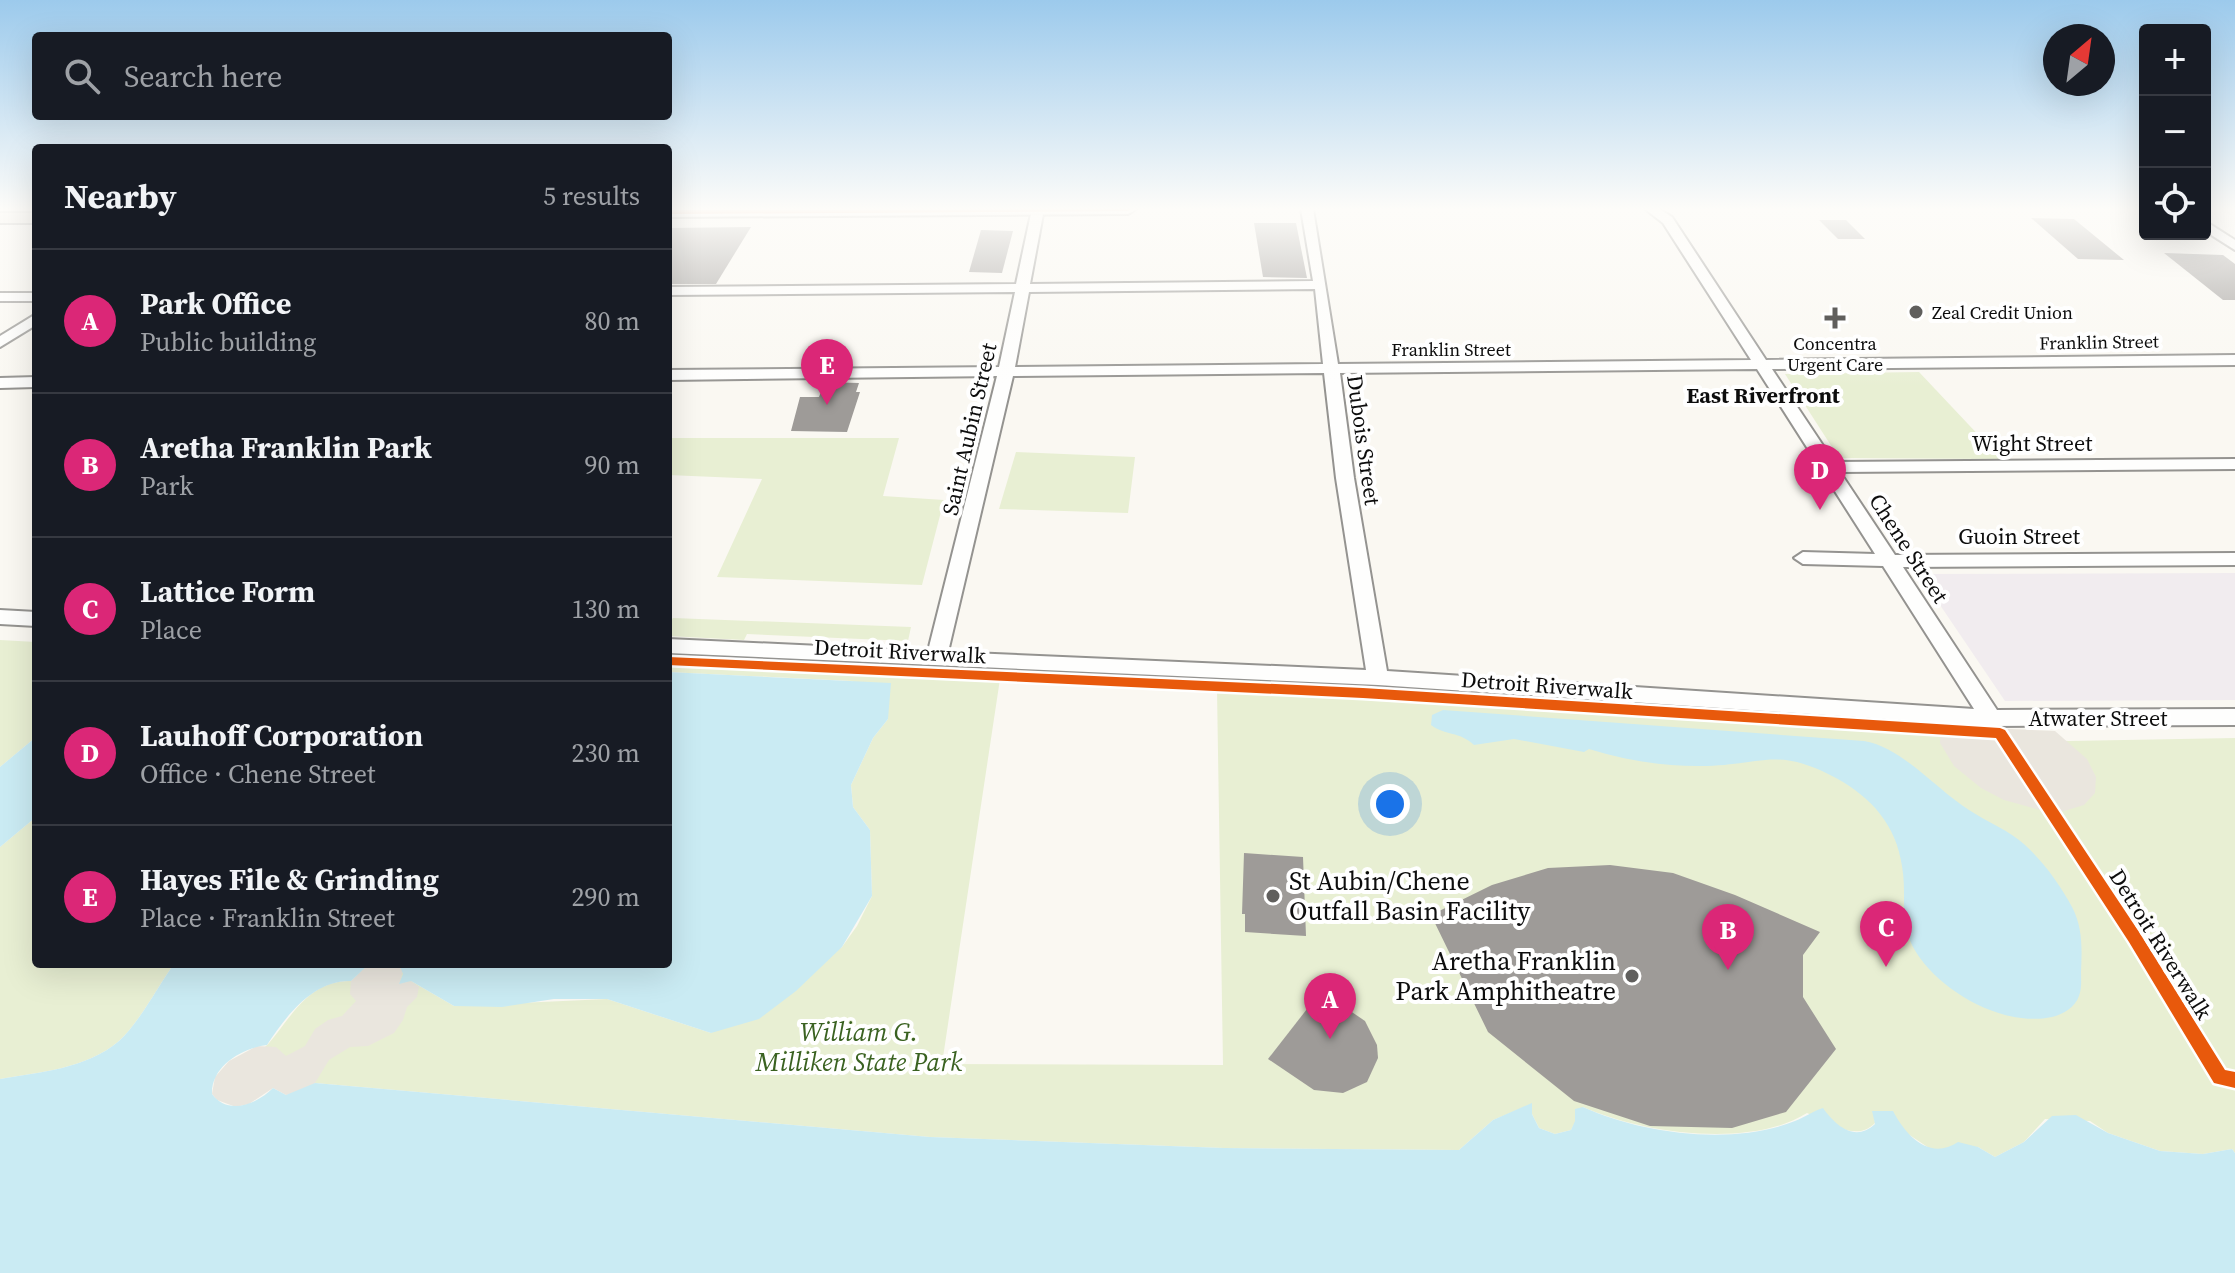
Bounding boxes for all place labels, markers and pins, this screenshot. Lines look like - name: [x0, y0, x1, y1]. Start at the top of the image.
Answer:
- place label: Zeal Credit Union: [1932, 300, 2073, 325]
- marker: Zeal Credit Union: [1907, 303, 1925, 321]
- marker: Concentra Urgent Care: [1824, 307, 1846, 329]
- place label: Concentra Urgent Care: [1787, 331, 1883, 377]
- pin: E: [801, 339, 853, 405]
- pin: D: [1794, 444, 1846, 510]
- place label: St Aubin/Chene Outfall Basin Facility: [1289, 863, 1531, 929]
- marker: St Aubin/Chene Outfall Basin Facility: [1264, 887, 1282, 905]
- pin: C: [1860, 901, 1912, 967]
- pin: B: [1702, 904, 1754, 970]
- place label: Aretha Franklin Park Amphitheatre: [1395, 943, 1616, 1009]
- marker: Aretha Franklin Park Amphitheatre: [1623, 967, 1641, 985]
- pin: A: [1304, 973, 1356, 1039]

